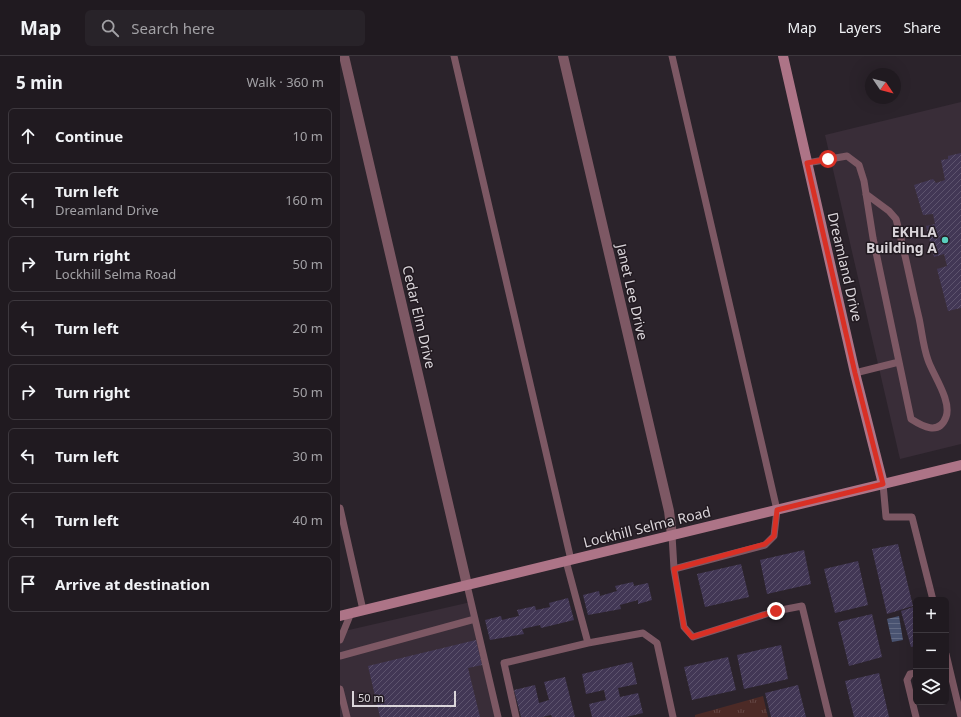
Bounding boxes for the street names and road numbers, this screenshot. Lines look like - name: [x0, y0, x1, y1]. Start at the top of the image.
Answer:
- street label: Dreamland Drive: [824, 210, 867, 323]
- street label: Janet Lee Drive: [612, 240, 653, 342]
- street label: Cedar Elm Drive: [398, 263, 441, 370]
- street label: Lockhill Selma Road: [581, 502, 713, 552]

